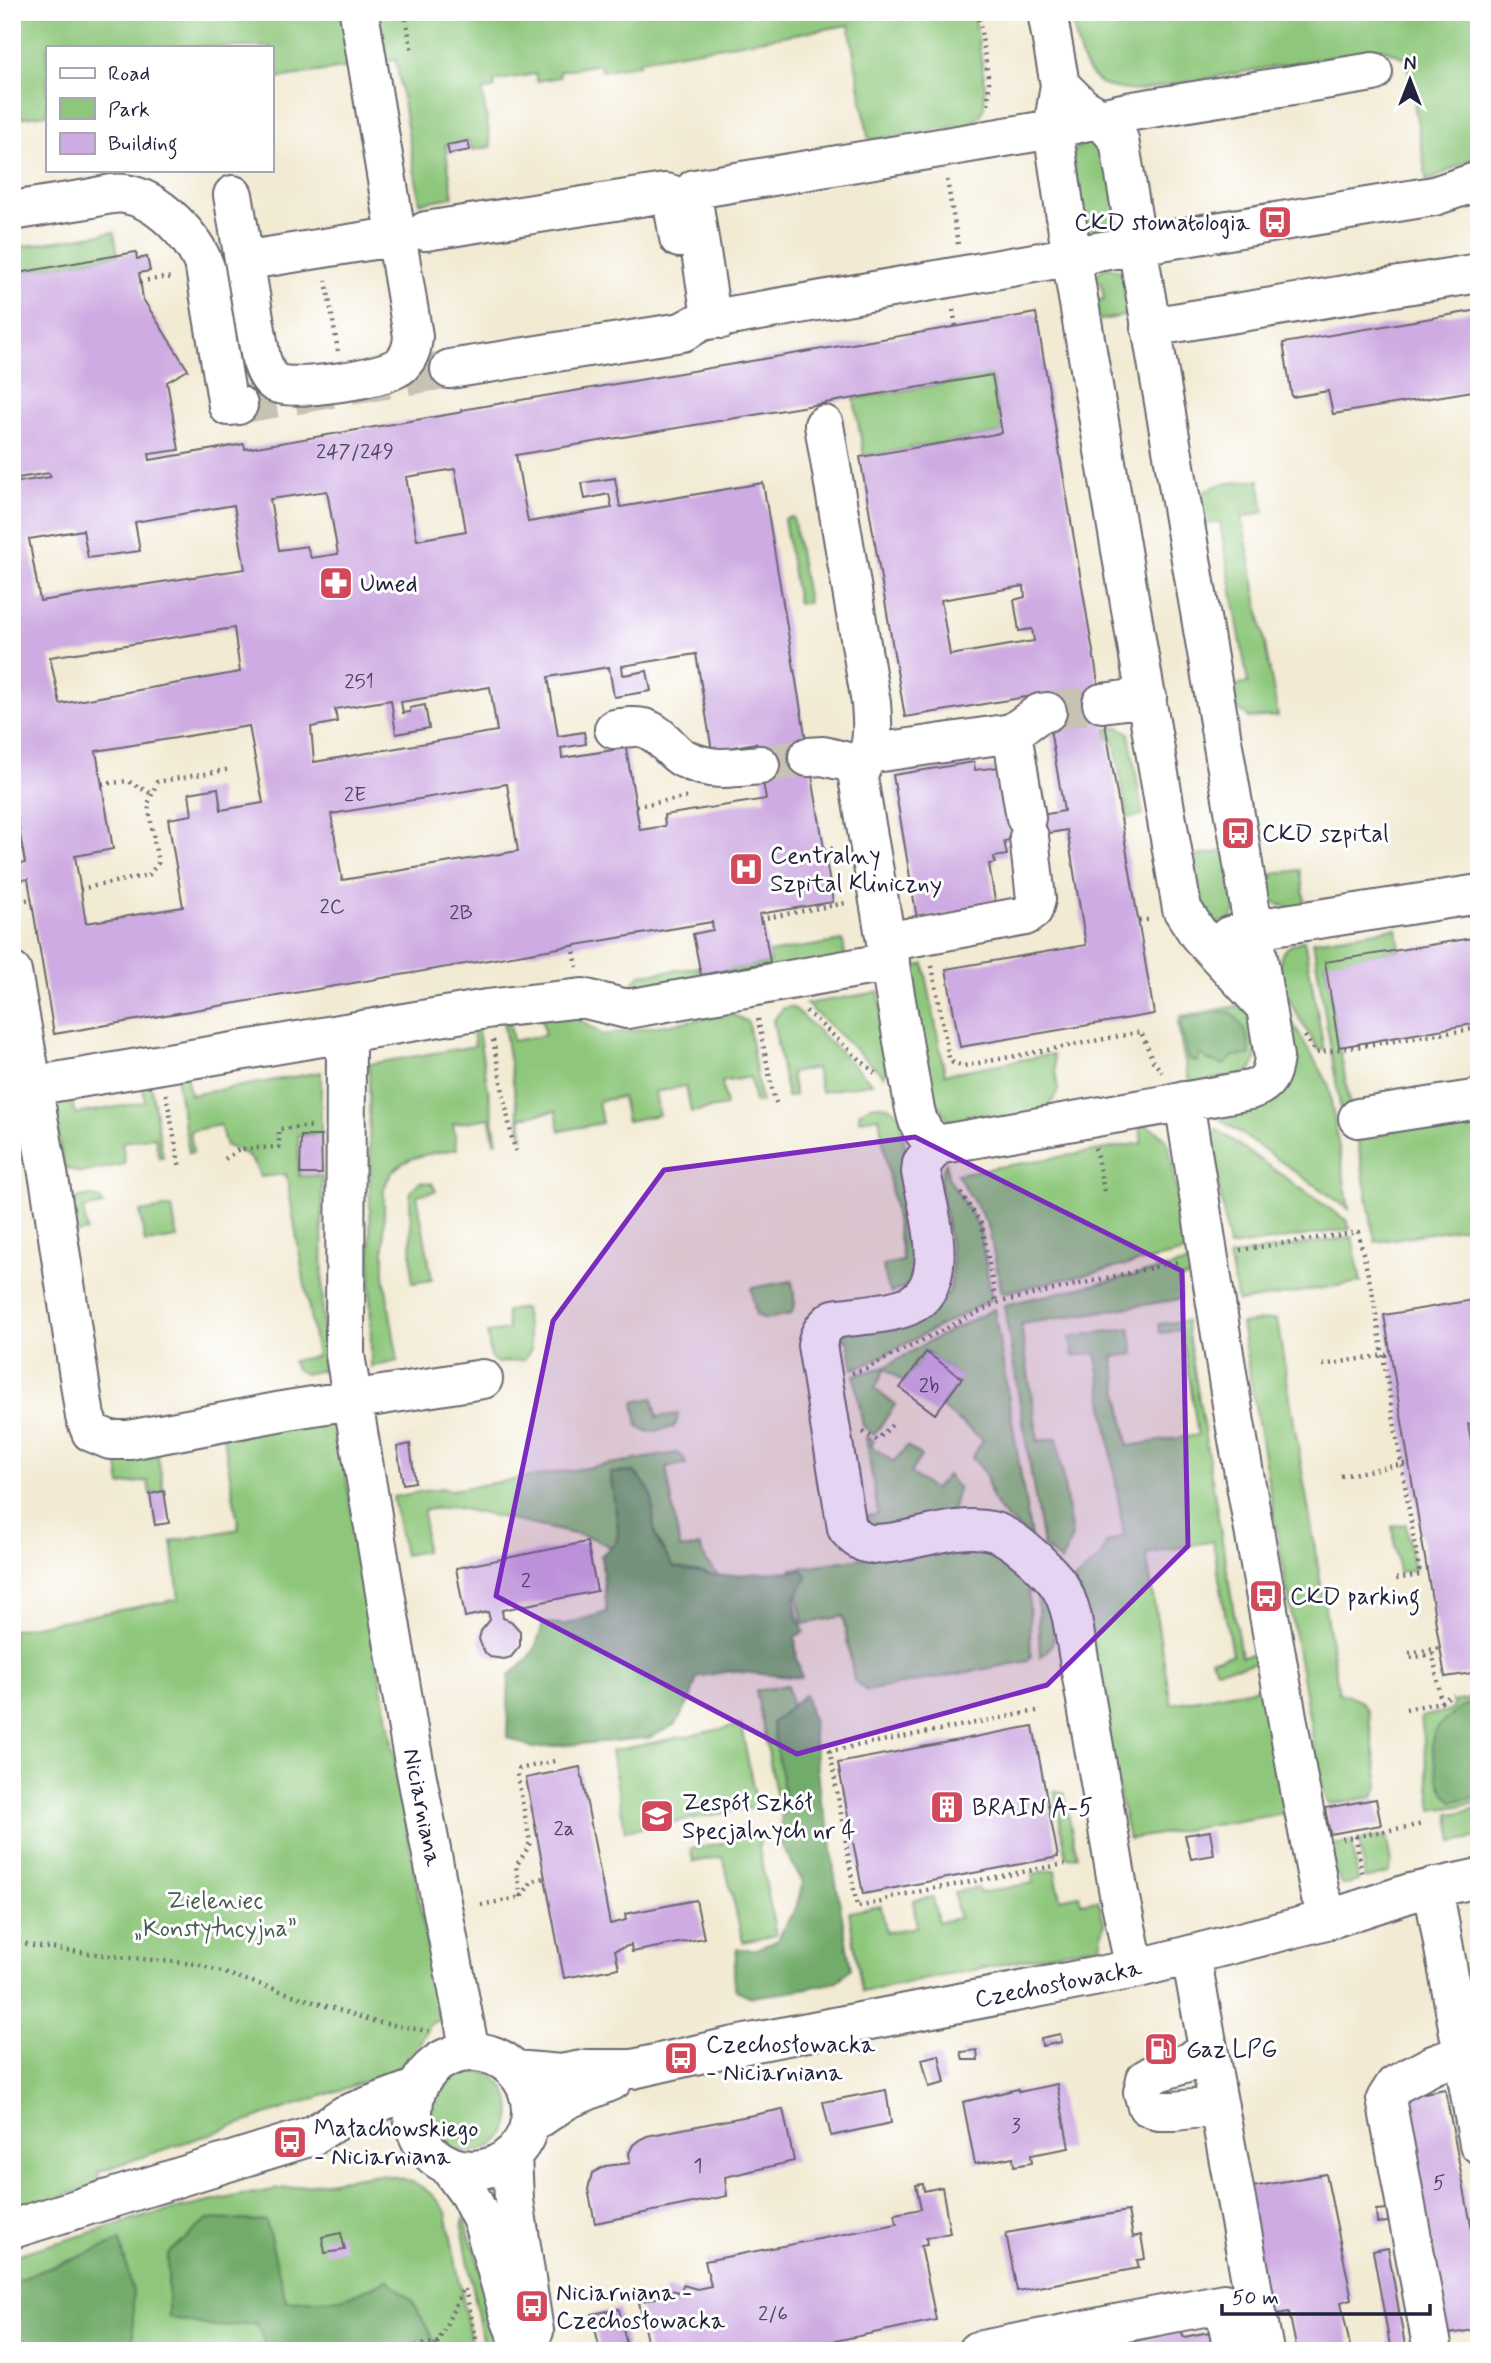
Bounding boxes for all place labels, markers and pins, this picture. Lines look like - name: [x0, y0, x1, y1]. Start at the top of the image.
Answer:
- bus stop icon: CKD stomatologia: [1256, 203, 1294, 241]
- place label: CKD stomatologia: [1074, 208, 1251, 239]
- pharmacy icon: Umed: [317, 564, 355, 602]
- place label: Umed: [360, 569, 418, 600]
- bus stop icon: CKD szpital: [1219, 814, 1257, 852]
- place label: CKD szpital: [1262, 819, 1389, 850]
- place label: Centralny Szpital Kliniczny: [770, 841, 942, 900]
- hospital icon: Centralny Szpital Kliniczny: [727, 850, 765, 888]
- bus stop icon: CKD parking: [1247, 1577, 1285, 1615]
- place label: CKD parking: [1290, 1582, 1420, 1616]
- place label: Zespół Szkół Specjalnych nr 4: [682, 1788, 855, 1847]
- building icon: BRAIN A-5: [928, 1788, 966, 1826]
- place label: BRAIN A-5: [972, 1793, 1093, 1824]
- school or university icon: Zespół Szkół Specjalnych nr 4: [638, 1797, 676, 1835]
- place label: Czechosłowacka - Niciarniana: [706, 2030, 876, 2089]
- fuel station icon: Gaz LPG: [1142, 2030, 1180, 2068]
- place label: Gaz LPG: [1186, 2035, 1277, 2066]
- bus stop icon: Czechosłowacka - Niciarniana: [662, 2039, 700, 2077]
- place label: Małachowskiego - Niciarniana: [314, 2114, 478, 2173]
- bus stop icon: Małachowskiego - Niciarniana: [271, 2123, 309, 2161]
- place label: Niciarniana - Czechosłowacka: [556, 2278, 726, 2337]
- bus stop icon: Niciarniana - Czechosłowacka: [513, 2287, 551, 2325]

